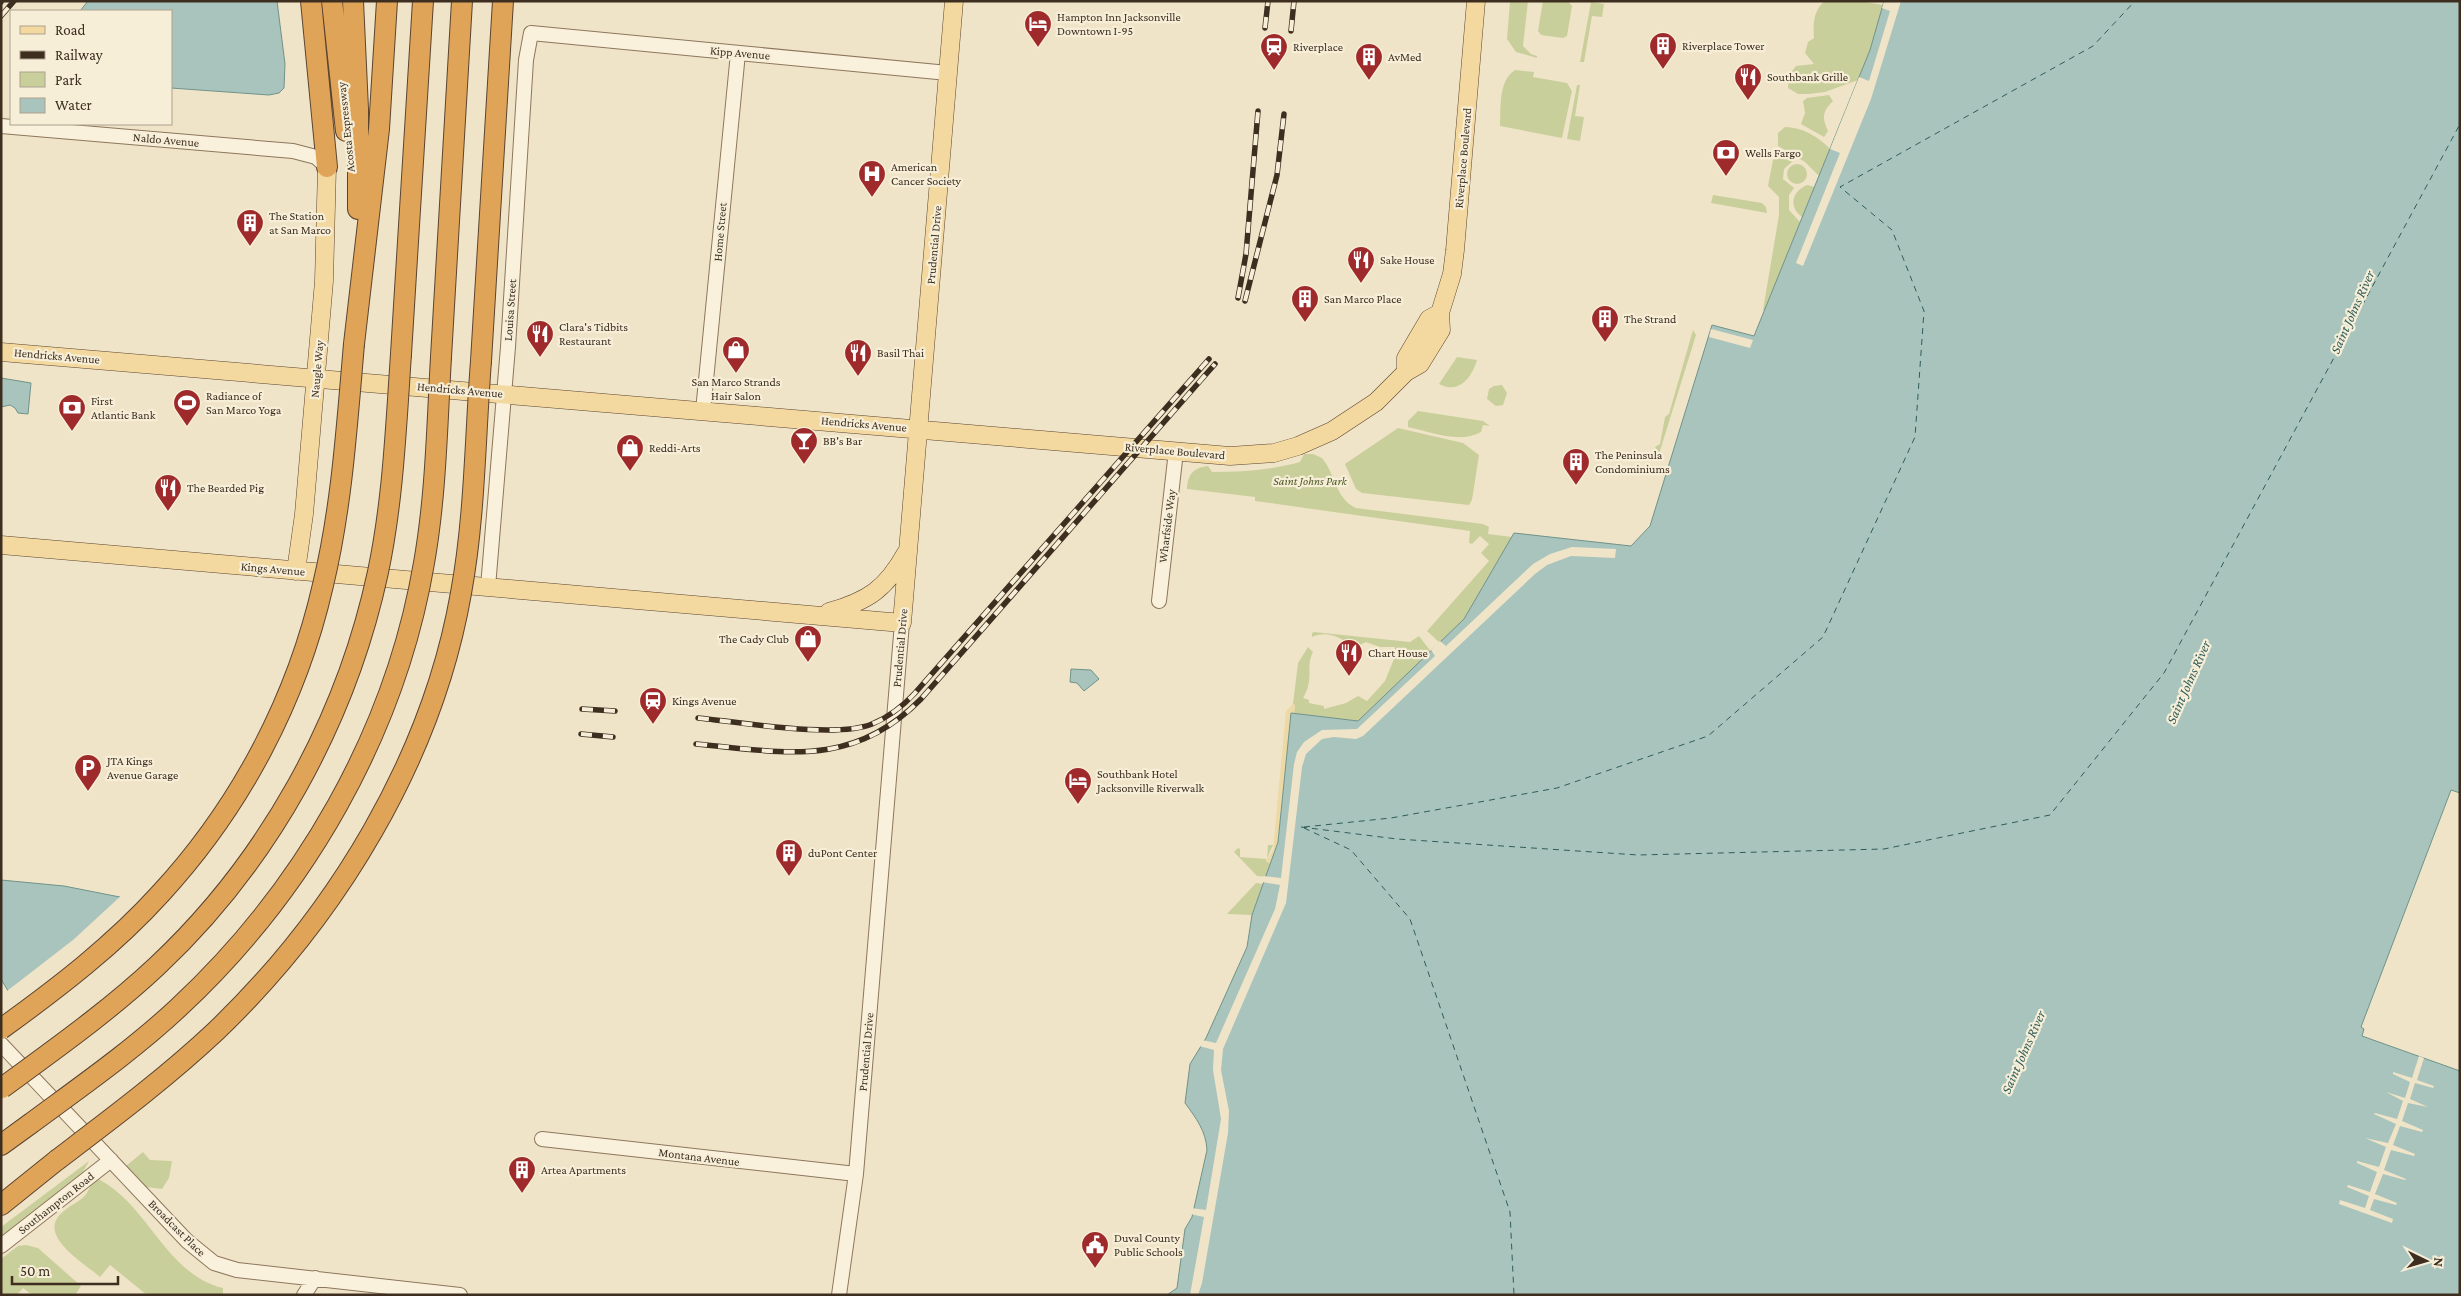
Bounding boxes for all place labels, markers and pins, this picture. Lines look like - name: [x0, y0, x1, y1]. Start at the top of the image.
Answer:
- hotel icon: Hampton Inn Jacksonville Downtown I-95: [1023, 9, 1053, 48]
- place label: Hampton Inn Jacksonville Downtown I-95: [1057, 10, 1181, 38]
- building icon: Riverplace Tower: [1648, 31, 1678, 70]
- station icon: Riverplace: [1259, 32, 1289, 71]
- place label: Riverplace Tower: [1682, 39, 1765, 53]
- place label: Riverplace: [1293, 40, 1343, 54]
- building icon: AvMed: [1354, 42, 1384, 81]
- place label: AvMed: [1388, 50, 1422, 64]
- restaurant icon: Southbank Grille: [1733, 62, 1763, 101]
- place label: Southbank Grille: [1767, 70, 1848, 84]
- bank icon: Wells Fargo: [1711, 138, 1741, 177]
- place label: Wells Fargo: [1745, 146, 1801, 160]
- hospital icon: American Cancer Society: [857, 159, 887, 198]
- place label: American Cancer Society: [891, 160, 962, 188]
- building icon: The Station at San Marco: [235, 208, 265, 247]
- place label: The Station at San Marco: [269, 209, 331, 237]
- restaurant icon: Sake House: [1346, 245, 1376, 284]
- place label: Sake House: [1380, 253, 1435, 267]
- building icon: San Marco Place: [1290, 284, 1320, 323]
- place label: San Marco Place: [1324, 292, 1401, 306]
- building icon: The Strand: [1590, 304, 1620, 343]
- place label: The Strand: [1624, 312, 1677, 326]
- restaurant icon: Clara's Tidbits Restaurant: [525, 319, 555, 358]
- place label: Clara's Tidbits Restaurant: [559, 320, 628, 348]
- shop icon: San Marco Strands Hair Salon: [721, 335, 751, 374]
- restaurant icon: Basil Thai: [843, 338, 873, 377]
- place label: Basil Thai: [877, 346, 924, 360]
- place label: San Marco Strands Hair Salon: [691, 375, 781, 403]
- sports icon: Radiance of San Marco Yoga: [172, 388, 202, 427]
- place label: Radiance of San Marco Yoga: [206, 389, 282, 417]
- bank icon: First Atlantic Bank: [57, 393, 87, 432]
- place label: First Atlantic Bank: [91, 394, 156, 422]
- bar icon: BB's Bar: [789, 426, 819, 465]
- shop icon: Reddi-Arts: [615, 433, 645, 472]
- place label: BB's Bar: [823, 434, 863, 448]
- place label: Reddi-Arts: [649, 441, 701, 455]
- building icon: The Peninsula Condominiums: [1561, 447, 1591, 486]
- place label: The Peninsula Condominiums: [1595, 448, 1670, 476]
- restaurant icon: The Bearded Pig: [153, 473, 183, 512]
- place label: The Bearded Pig: [187, 481, 264, 495]
- shop icon: The Cady Club: [793, 624, 823, 663]
- place label: The Cady Club: [719, 632, 789, 646]
- restaurant icon: Chart House: [1334, 638, 1364, 677]
- place label: Chart House: [1368, 646, 1428, 660]
- station icon: Kings Avenue: [638, 686, 668, 725]
- place label: Kings Avenue: [672, 694, 737, 708]
- parking icon: JTA Kings Avenue Garage: [73, 753, 103, 792]
- place label: JTA Kings Avenue Garage: [106, 754, 178, 782]
- hotel icon: Southbank Hotel Jacksonville Riverwalk: [1063, 766, 1093, 805]
- place label: Southbank Hotel Jacksonville Riverwalk: [1096, 767, 1205, 795]
- building icon: duPont Center: [774, 838, 804, 877]
- place label: duPont Center: [808, 846, 878, 860]
- building icon: Artea Apartments: [507, 1155, 537, 1194]
- place label: Artea Apartments: [541, 1163, 626, 1177]
- public building icon: Duval County Public Schools: [1080, 1230, 1110, 1269]
- place label: Duval County Public Schools: [1114, 1231, 1183, 1259]

